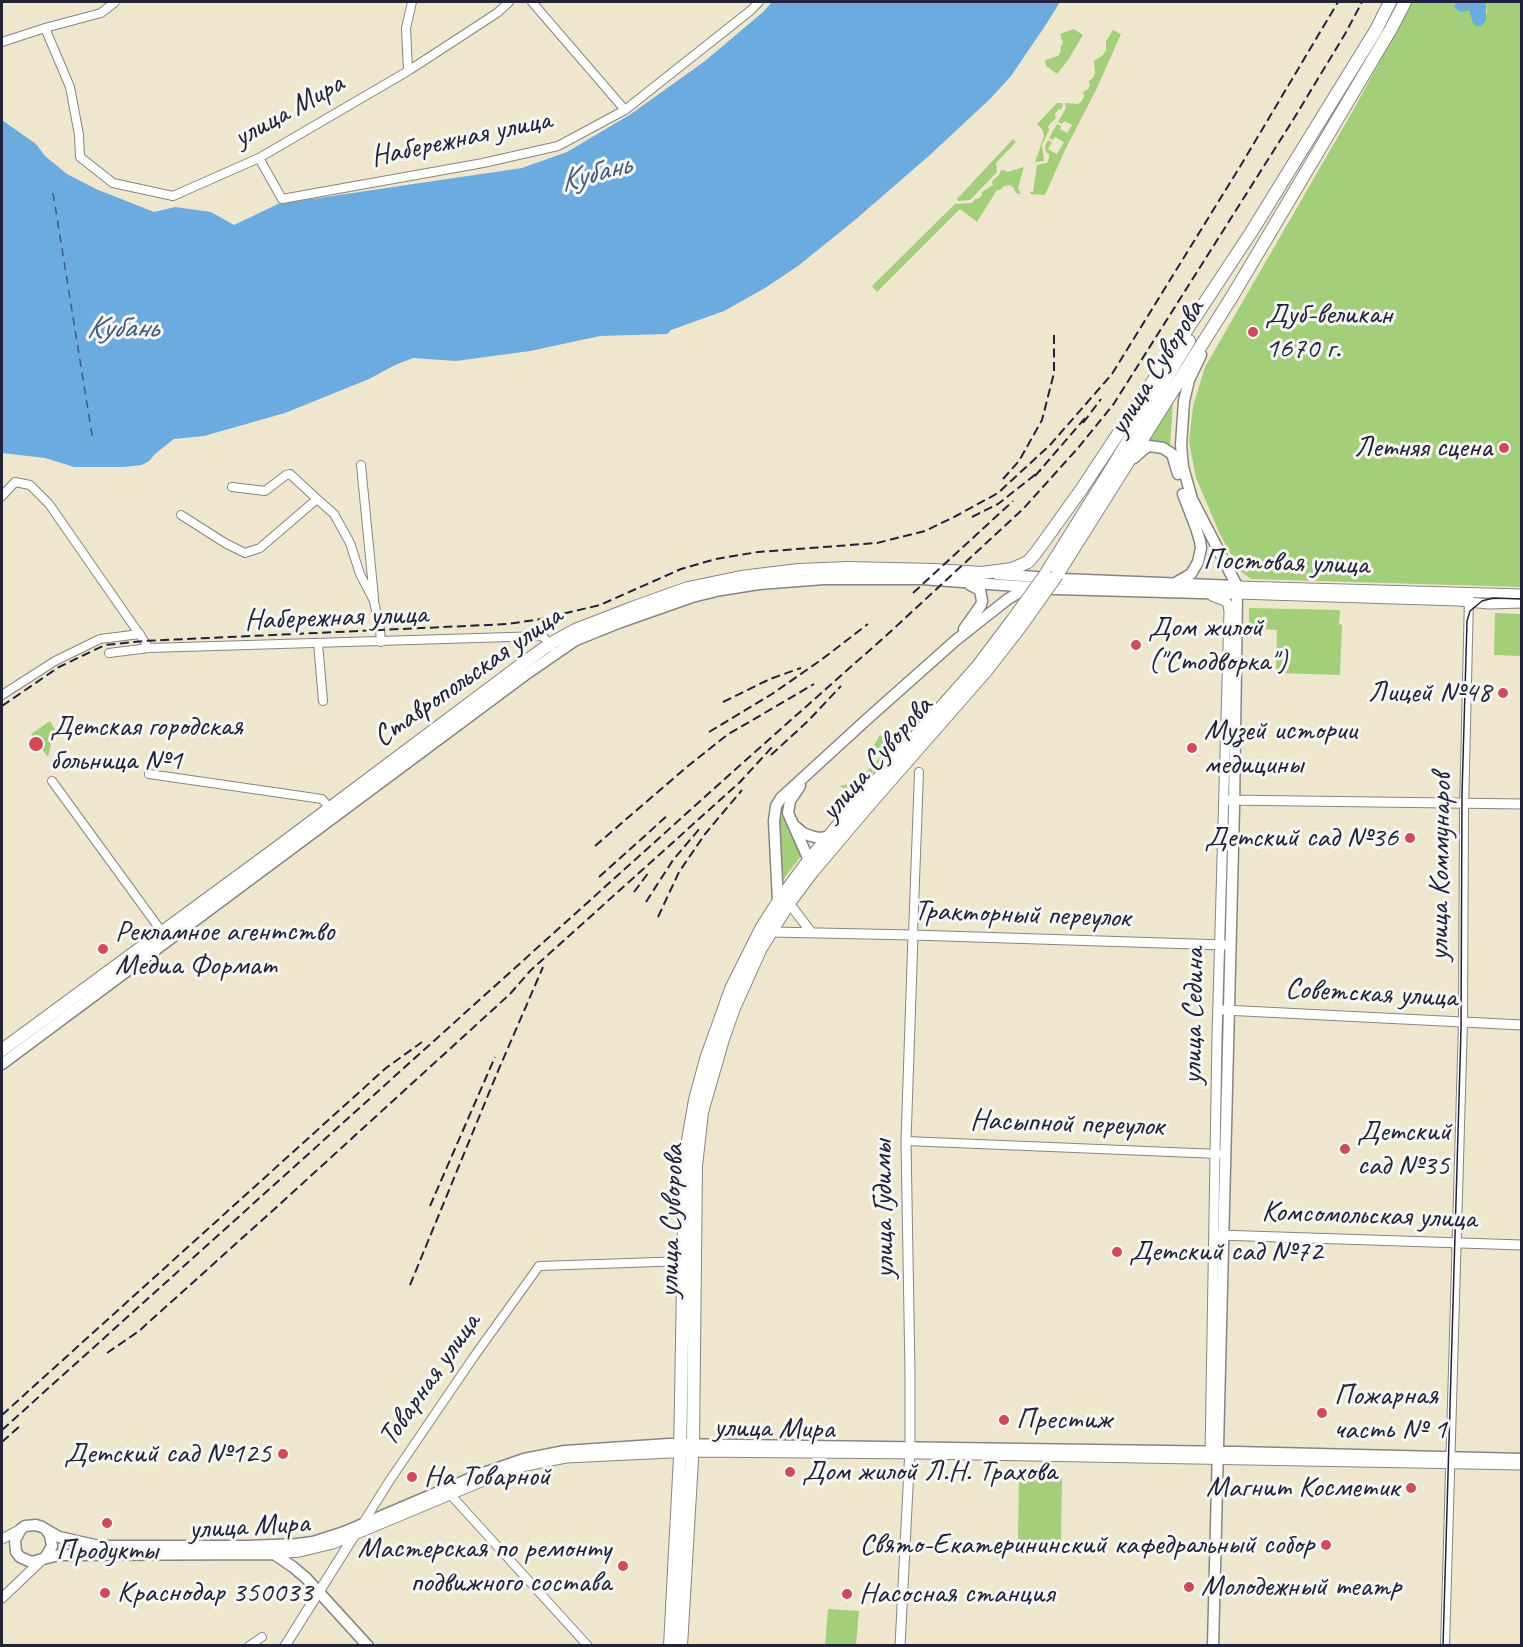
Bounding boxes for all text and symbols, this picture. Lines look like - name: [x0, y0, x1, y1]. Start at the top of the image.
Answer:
- street label: улица Мира: [228, 66, 350, 156]
- street label: Набережная улица: [368, 102, 554, 176]
- water label: Кубань: [556, 146, 634, 202]
- street label: улица Суворова: [1101, 293, 1213, 443]
- place label: Дуб-великан 1670 г.: [1265, 297, 1392, 368]
- water label: Кубань: [86, 310, 158, 348]
- marker: Дуб-великан 1670 г.: [1246, 325, 1260, 339]
- place label: Летняя сцена: [1354, 430, 1492, 466]
- marker: Летняя сцена: [1497, 441, 1511, 455]
- street label: Постовая улица: [1203, 542, 1369, 584]
- street label: Набережная улица: [244, 597, 428, 639]
- street label: Ставропольская улица: [367, 599, 569, 755]
- place label: Дом жилой ("Стодворка"): [1148, 610, 1287, 680]
- marker: Дом жилой ("Стодворка"): [1129, 638, 1143, 652]
- place label: Лицей №48: [1368, 675, 1491, 711]
- marker: Лицей №48: [1496, 686, 1510, 700]
- street label: улица Суворова: [813, 689, 941, 829]
- place label: Детская городская больница №1: [50, 709, 243, 780]
- place label: Музей истории медицины: [1204, 713, 1357, 783]
- marker: Детская городская больница №1: [27, 735, 45, 753]
- marker: Музей истории медицины: [1185, 741, 1199, 755]
- street label: улица Коммунаров: [1421, 773, 1461, 961]
- place label: Детский сад №36: [1204, 820, 1398, 856]
- marker: Детский сад №36: [1403, 831, 1417, 845]
- street label: Тракторный переулок: [913, 893, 1131, 937]
- place label: Рекламное агентство Медиа Формат: [115, 914, 334, 984]
- marker: Рекламное агентство Медиа Формат: [96, 942, 110, 956]
- street label: улица Седина: [1175, 947, 1213, 1085]
- street label: Советская улица: [1284, 972, 1458, 1016]
- street label: Насыпной переулок: [970, 1103, 1164, 1145]
- place label: Детский сад №35: [1357, 1114, 1451, 1184]
- street label: улица Гудимы: [865, 1139, 903, 1279]
- marker: Детский сад №35: [1338, 1142, 1352, 1156]
- street label: улица Суворова: [651, 1144, 693, 1298]
- street label: Комсомольская улица: [1261, 1194, 1477, 1238]
- place label: Детский сад №72: [1129, 1234, 1323, 1270]
- marker: Детский сад №72: [1110, 1245, 1124, 1259]
- street label: Товарная улица: [371, 1307, 489, 1453]
- place label: Пожарная часть № 1: [1334, 1378, 1447, 1448]
- place label: Престиж: [1016, 1402, 1112, 1438]
- marker: Пожарная часть № 1: [1315, 1406, 1329, 1420]
- street label: улица Мира: [713, 1410, 835, 1448]
- marker: Престиж: [997, 1413, 1011, 1427]
- place label: Детский сад №125: [64, 1436, 271, 1472]
- marker: Детский сад №125: [276, 1447, 290, 1461]
- place label: Дом жилой Л.Н. Трахова: [802, 1454, 1057, 1490]
- place label: На Товарной: [424, 1459, 550, 1495]
- marker: Дом жилой Л.Н. Трахова: [783, 1465, 797, 1479]
- marker: На Товарной: [405, 1470, 419, 1484]
- place label: Магнит Косметик: [1206, 1470, 1399, 1506]
- marker: Магнит Косметик: [1404, 1481, 1418, 1495]
- street label: улица Мира: [188, 1506, 310, 1548]
- marker: Продукты: [100, 1516, 114, 1530]
- place label: Свято-Екатерининский кафедральный собор: [860, 1527, 1314, 1563]
- place label: Мастерская по ремонту подвижного состава: [358, 1531, 611, 1602]
- place label: Продукты: [56, 1533, 158, 1569]
- marker: Свято-Екатерининский кафедральный собор: [1319, 1538, 1333, 1552]
- marker: Мастерская по ремонту подвижного состава: [616, 1559, 630, 1573]
- place label: Молодежный театр: [1201, 1569, 1401, 1605]
- place label: Краснодар 350033: [117, 1575, 313, 1611]
- place label: Насосная станция: [859, 1576, 1054, 1612]
- marker: Молодежный театр: [1182, 1580, 1196, 1594]
- marker: Краснодар 350033: [98, 1586, 112, 1600]
- marker: Насосная станция: [840, 1587, 854, 1601]

